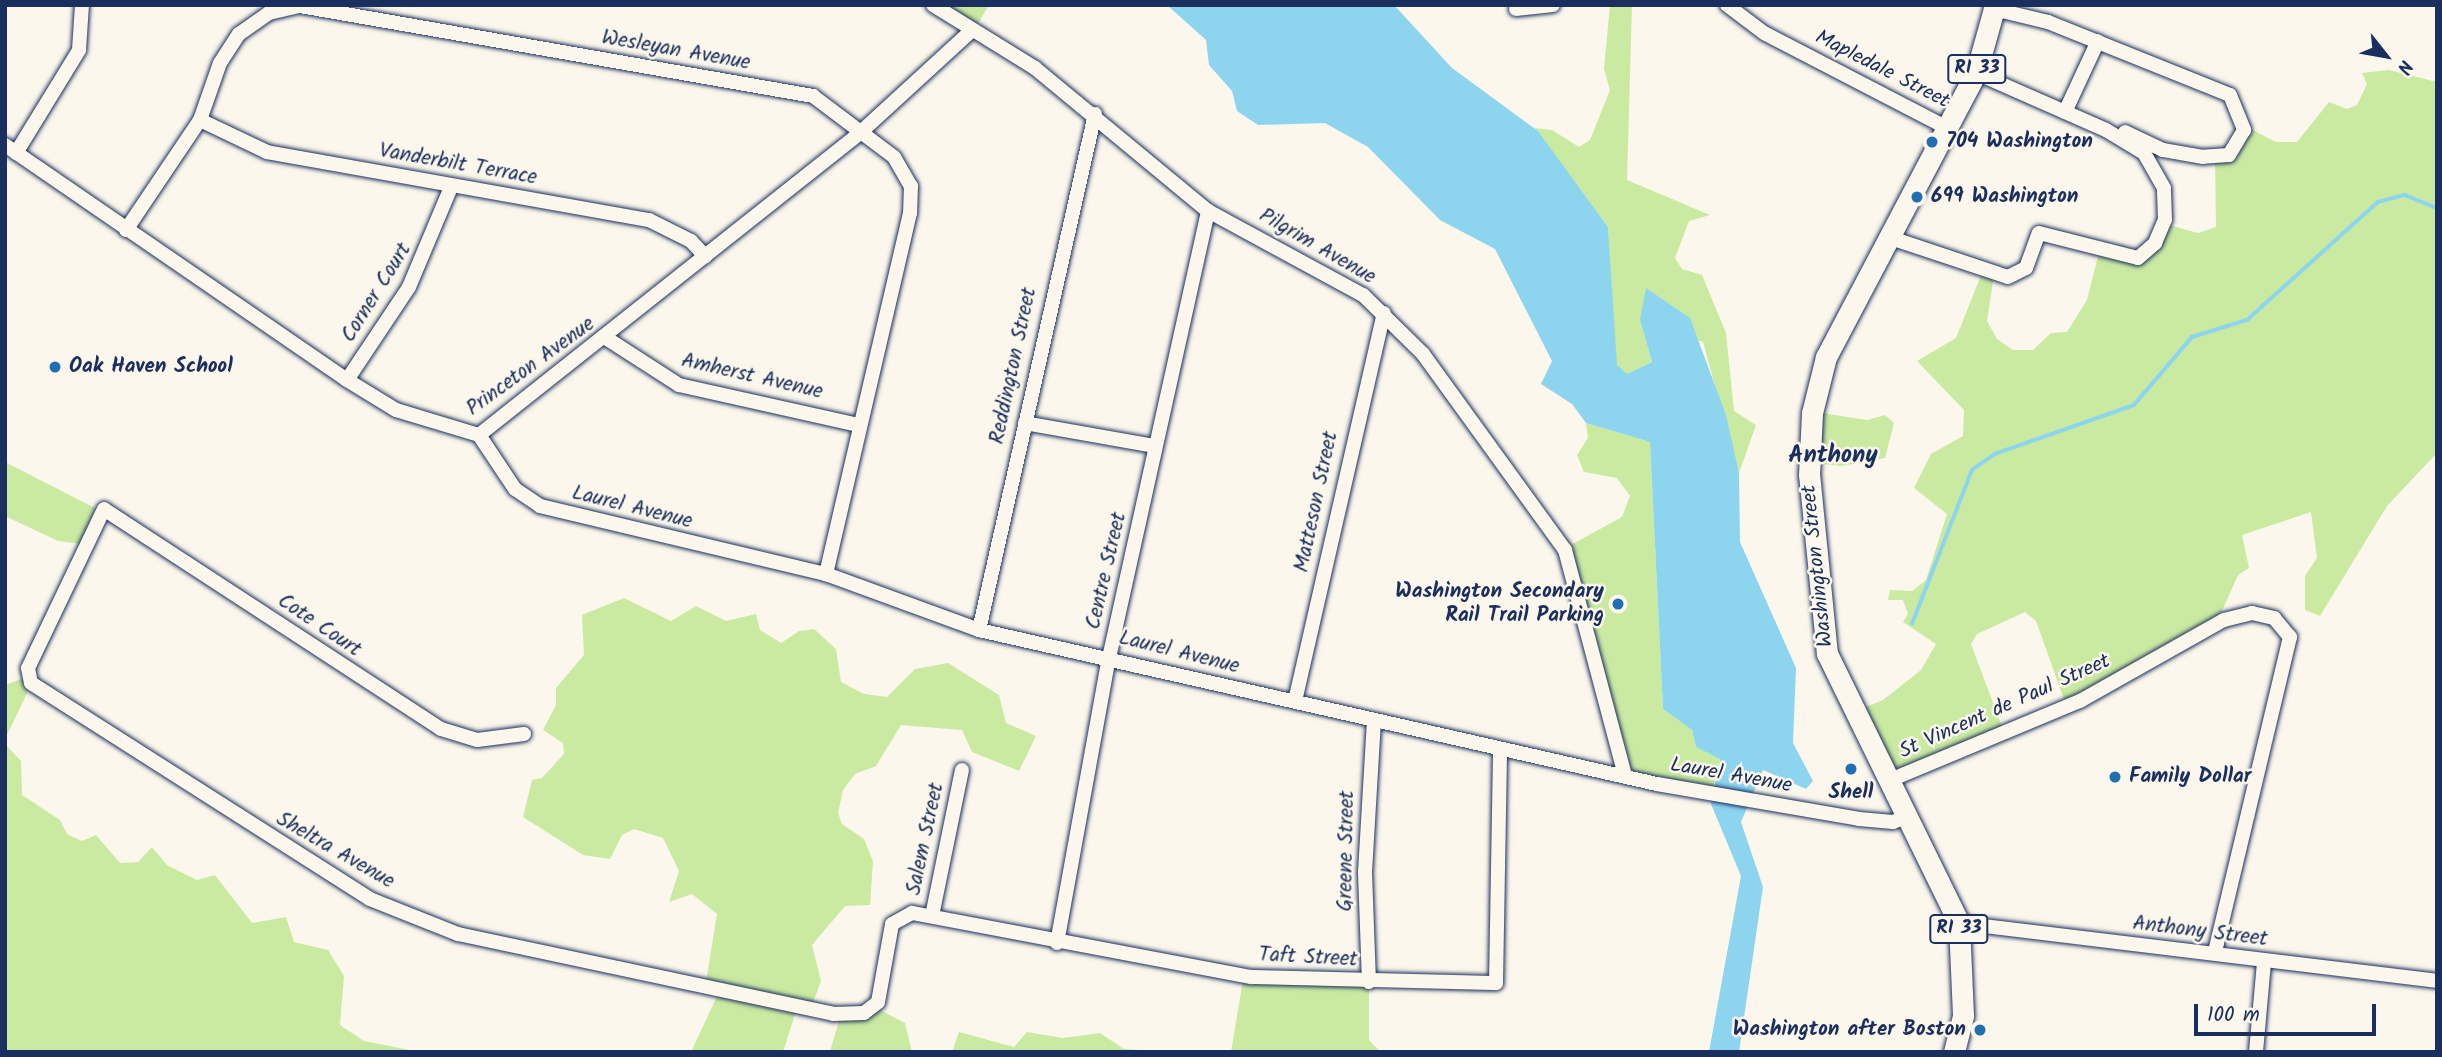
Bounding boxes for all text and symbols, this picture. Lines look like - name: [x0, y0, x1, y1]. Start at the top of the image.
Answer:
- north arrow: [2351, 21, 2421, 91]
- street label: Mapledale Street: [1811, 25, 1953, 115]
- street label: Wesleyan Avenue: [600, 26, 752, 76]
- road number: RI 33: [1947, 54, 2007, 85]
- text: N: [2388, 54, 2420, 80]
- place label: 704 Washington: [1946, 129, 2093, 155]
- marker: 704 Washington: [1924, 134, 1940, 150]
- street label: Vanderbilt Terrace: [377, 139, 539, 191]
- place label: 699 Washington: [1931, 184, 2078, 210]
- marker: 699 Washington: [1909, 189, 1925, 205]
- street label: Pilgrim Avenue: [1254, 203, 1380, 291]
- street label: Corner Court: [337, 239, 417, 347]
- street label: Reddington Street: [985, 285, 1043, 447]
- street label: Princeton Avenue: [462, 312, 600, 422]
- street label: Amherst Avenue: [679, 348, 825, 406]
- place label: Oak Haven School: [69, 354, 233, 380]
- marker: Oak Haven School: [47, 359, 63, 375]
- street label: Matteson Street: [1290, 429, 1344, 575]
- district label: Anthony: [1788, 442, 1878, 470]
- street label: Laurel Avenue: [569, 481, 695, 535]
- street label: Washington Street: [1797, 484, 1839, 648]
- street label: Centre Street: [1081, 510, 1133, 632]
- place label: Washington Secondary Rail Trail Parking: [1395, 579, 1604, 629]
- street label: Cote Court: [272, 589, 366, 663]
- marker: Washington Secondary Rail Trail Parking: [1610, 596, 1626, 612]
- street label: Laurel Avenue: [1116, 626, 1242, 680]
- street label: St Vincent de Paul Street: [1896, 649, 2114, 765]
- street label: Laurel Avenue: [1668, 753, 1794, 799]
- marker: Shell: [1843, 761, 1859, 777]
- place label: Family Dollar: [2129, 764, 2251, 790]
- marker: Family Dollar: [2107, 769, 2123, 785]
- place label: Shell: [1829, 780, 1873, 806]
- street label: Salem Street: [902, 781, 950, 897]
- street label: Greene Street: [1333, 790, 1361, 912]
- street label: Sheltra Avenue: [271, 807, 399, 895]
- street label: Anthony Street: [2131, 911, 2269, 953]
- road number: RI 33: [1929, 914, 1989, 945]
- street label: Taft Street: [1258, 943, 1358, 973]
- scale bar: [2197, 990, 2379, 1034]
- text: 100 m: [2207, 999, 2260, 1032]
- place label: Washington after Boston: [1733, 1017, 1966, 1043]
- marker: Washington after Boston: [1972, 1022, 1988, 1038]

